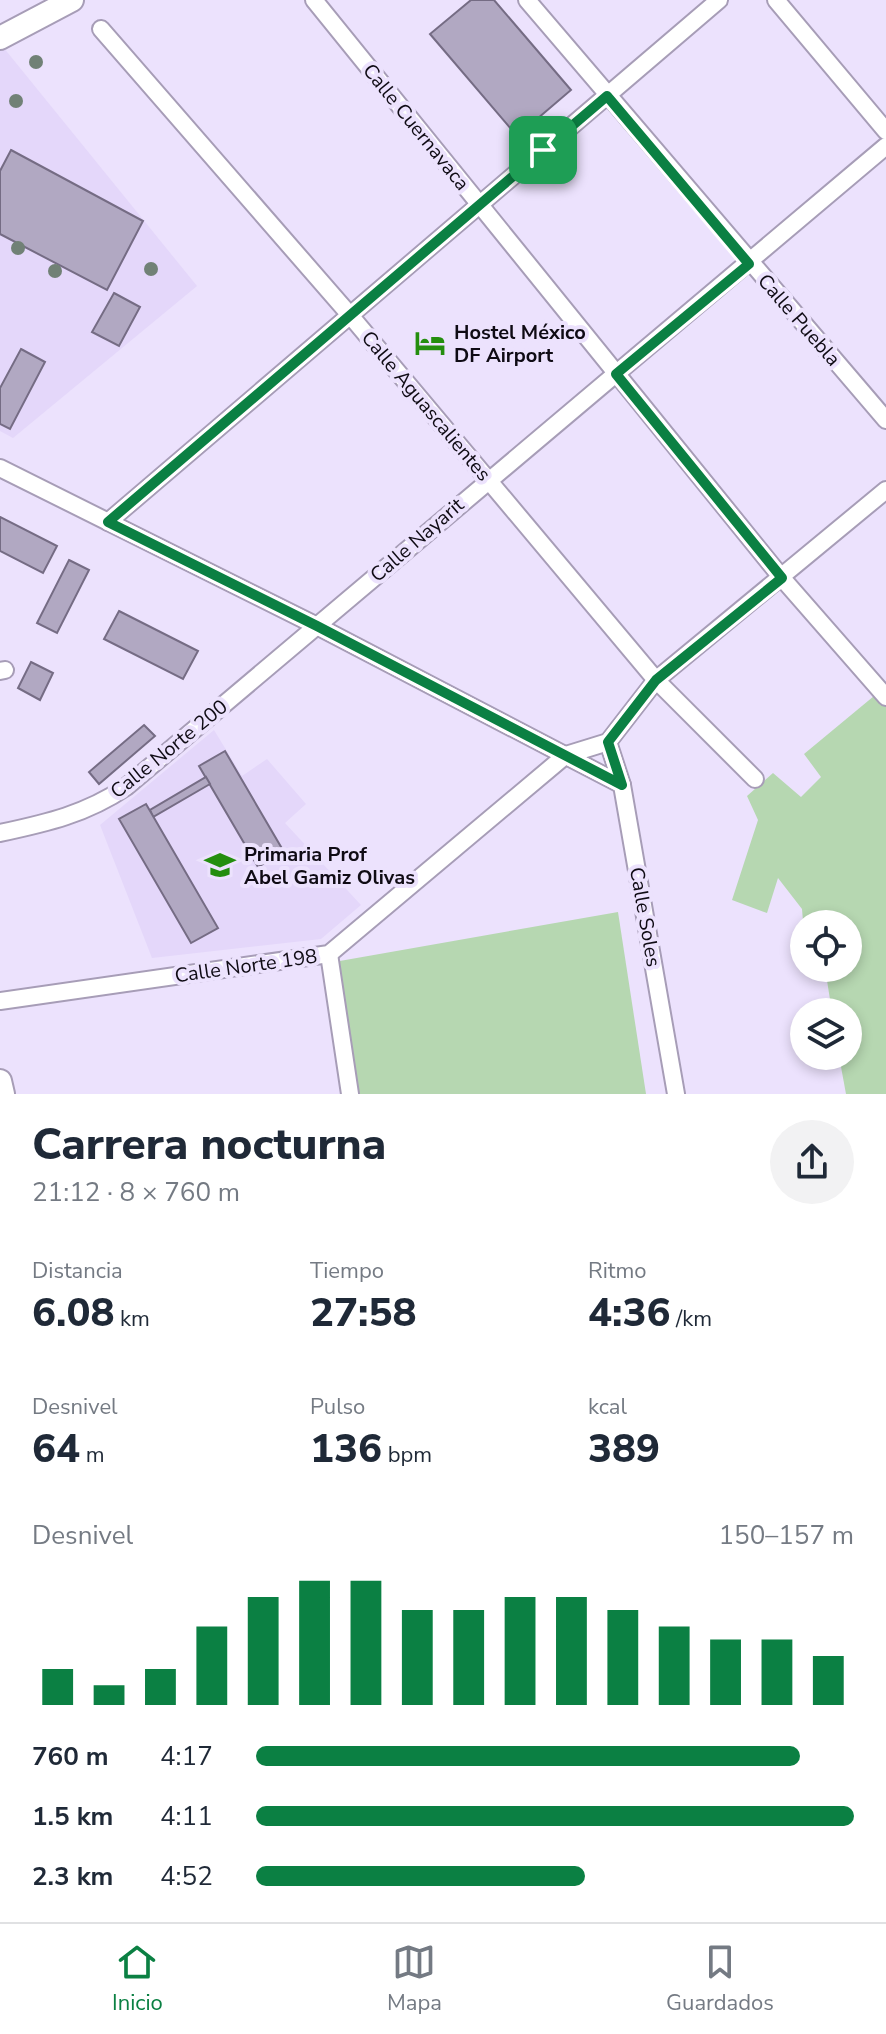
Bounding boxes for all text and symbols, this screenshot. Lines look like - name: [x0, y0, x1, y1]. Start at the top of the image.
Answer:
- street label: Calle Cuernavaca: [356, 58, 476, 196]
- pin: [509, 116, 577, 184]
- icon: arrive: [521, 128, 565, 172]
- street label: Calle Puebla: [751, 268, 847, 372]
- place label: Hostel México DF Airport: [454, 319, 586, 369]
- street label: Calle Aguascalientes: [355, 325, 497, 487]
- hotel icon: Hostel México DF Airport: [413, 326, 447, 360]
- street label: Calle Nayarit: [364, 491, 470, 588]
- street label: Calle Norte 200: [105, 693, 233, 805]
- place label: Primaria Prof Abel Gamiz Olivas: [244, 841, 415, 891]
- school or university icon: Primaria Prof Abel Gamiz Olivas: [203, 848, 237, 882]
- street label: Calle Soles: [623, 865, 667, 969]
- map controls: [790, 910, 862, 1070]
- button: locate: [790, 910, 862, 982]
- street label: Calle Norte 198: [173, 943, 319, 989]
- button: layers: [790, 998, 862, 1070]
- text: Carrera nocturna: [32, 1115, 386, 1175]
- button: share: [770, 1120, 854, 1204]
- text: 21:12 · 8 × 760 m: [32, 1175, 240, 1210]
- text: Distancia: [32, 1256, 123, 1286]
- text: Tiempo: [310, 1256, 384, 1286]
- text: Ritmo: [588, 1256, 647, 1286]
- text: 6.08: [32, 1286, 114, 1340]
- text: 27:58: [310, 1286, 416, 1340]
- text: 4:36: [588, 1286, 670, 1340]
- text: km: [114, 1304, 150, 1334]
- text: /km: [670, 1304, 712, 1334]
- text: Desnivel: [32, 1392, 118, 1422]
- text: Pulso: [310, 1392, 365, 1422]
- text: kcal: [588, 1392, 627, 1422]
- text: 64: [32, 1422, 80, 1476]
- text: 136: [310, 1422, 382, 1476]
- text: 389: [588, 1422, 660, 1476]
- text: m: [80, 1440, 105, 1470]
- text: bpm: [382, 1440, 432, 1470]
- text: Desnivel: [32, 1518, 133, 1553]
- text: 150–157 m: [718, 1518, 854, 1553]
- text: 760 m: [32, 1739, 109, 1774]
- text: 4:17: [160, 1739, 213, 1774]
- text: 1.5 km: [32, 1799, 113, 1834]
- text: 4:11: [160, 1799, 213, 1834]
- text: 2.3 km: [32, 1859, 113, 1894]
- text: 4:52: [160, 1859, 213, 1894]
- tab: Inicio: [112, 1940, 163, 2018]
- tab: Mapa: [387, 1940, 442, 2018]
- tab: Guardados: [666, 1940, 774, 2018]

